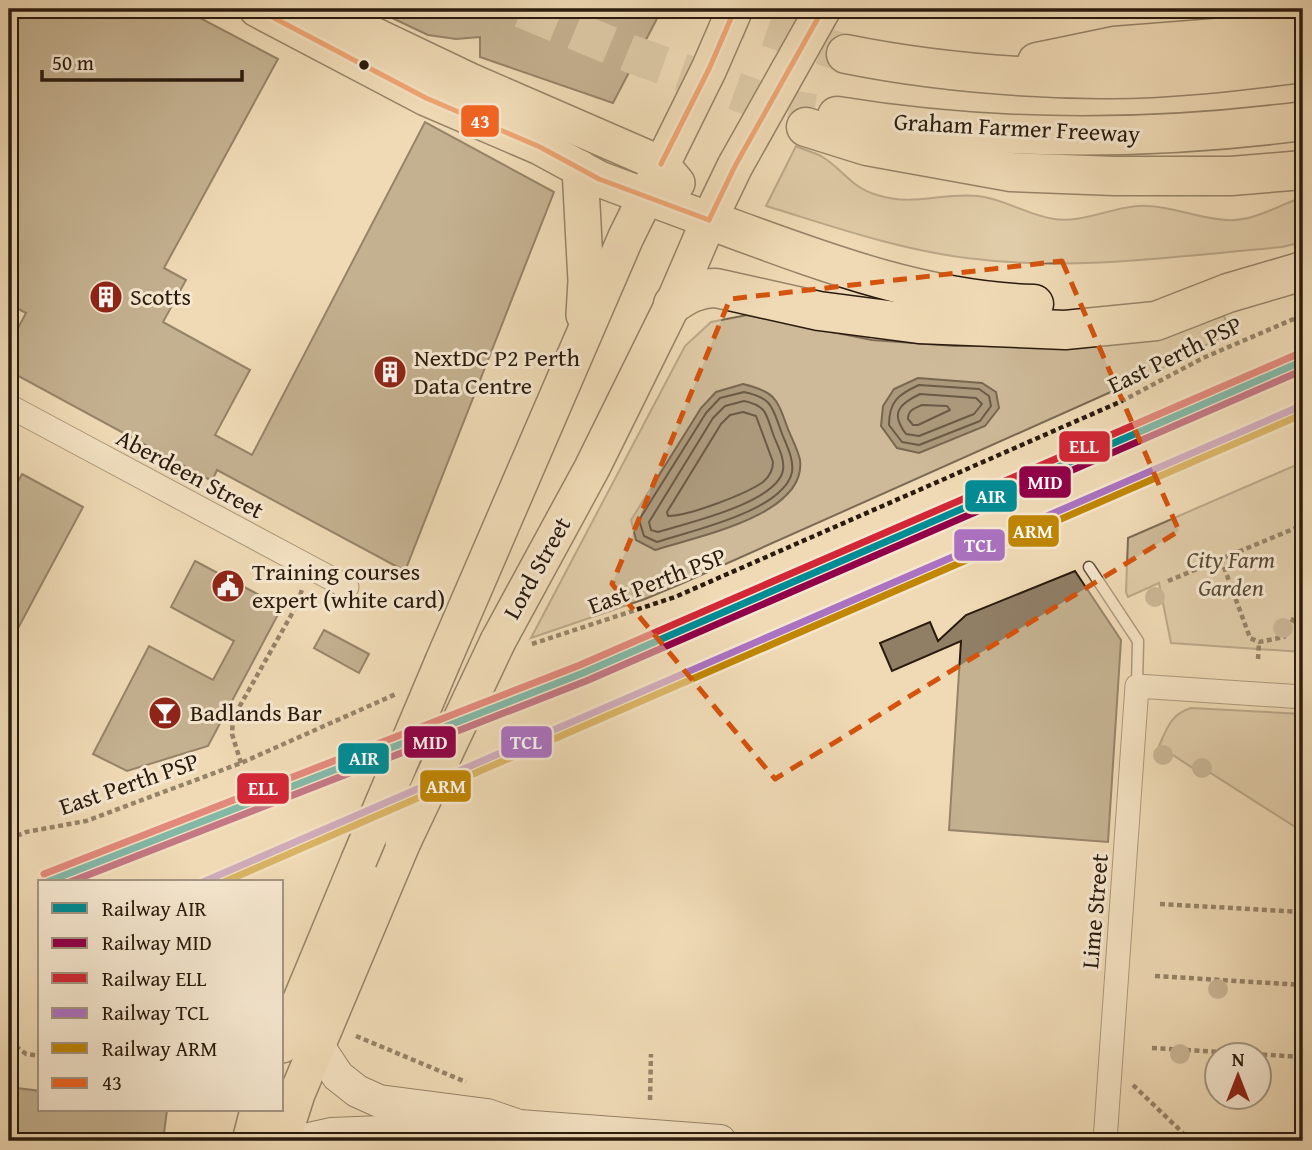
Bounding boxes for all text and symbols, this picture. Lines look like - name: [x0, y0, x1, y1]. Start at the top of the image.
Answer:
- scale bar: [42, 38, 242, 82]
- text: 50 m: [52, 47, 94, 78]
- unlabelled marker: [357, 58, 371, 72]
- line badge: 43: [460, 104, 500, 138]
- street label: Graham Farmer Freeway: [893, 104, 1141, 151]
- text: 43: [470, 107, 490, 135]
- building icon: Scotts: [87, 278, 125, 316]
- place label: Scotts: [130, 279, 191, 314]
- street label: East Perth PSP: [1102, 307, 1248, 402]
- place label: NextDC P2 Perth Data Centre: [414, 340, 580, 403]
- building icon: NextDC P2 Perth Data Centre: [371, 353, 409, 391]
- street label: Aberdeen Street: [110, 420, 271, 527]
- line badge: ELL: [1058, 430, 1111, 463]
- text: ELL: [1069, 432, 1099, 460]
- line badge: MID: [1018, 465, 1072, 499]
- text: MID: [1027, 468, 1063, 496]
- line badge: AIR: [964, 479, 1018, 513]
- text: AIR: [976, 482, 1006, 510]
- street label: Lord Street: [494, 510, 579, 625]
- line badge: ARM: [1007, 514, 1060, 548]
- text: ARM: [1013, 517, 1053, 545]
- line badge: TCL: [953, 528, 1006, 562]
- text: TCL: [964, 531, 996, 559]
- street label: East Perth PSP: [583, 538, 731, 623]
- park label: City Farm Garden: [1187, 542, 1275, 605]
- place label: Training courses expert (white card): [252, 554, 445, 617]
- public building icon: Training courses expert (white card): [209, 567, 247, 605]
- bar icon: Badlands Bar: [146, 694, 184, 732]
- place label: Badlands Bar: [190, 695, 322, 730]
- line badge: MID: [403, 725, 457, 759]
- line badge: TCL: [500, 725, 553, 759]
- text: MID: [412, 728, 448, 756]
- text: TCL: [510, 728, 542, 756]
- line badge: AIR: [337, 742, 390, 775]
- street label: East Perth PSP: [54, 743, 203, 824]
- text: AIR: [349, 744, 379, 772]
- line badge: ARM: [419, 769, 472, 803]
- line badge: ELL: [236, 772, 290, 805]
- text: ARM: [426, 772, 466, 800]
- text: ELL: [248, 774, 278, 802]
- street label: Lime Street: [1072, 851, 1117, 970]
- legend: [38, 880, 284, 1112]
- text: Railway AIR: [102, 893, 208, 924]
- text: Railway MID: [102, 927, 212, 958]
- text: Railway ELL: [102, 963, 207, 994]
- text: Railway TCL: [102, 997, 209, 1028]
- text: Railway ARM: [102, 1033, 217, 1064]
- north arrow: [1204, 1042, 1274, 1112]
- text: N: [1232, 1045, 1245, 1073]
- text: 43: [102, 1067, 122, 1098]

